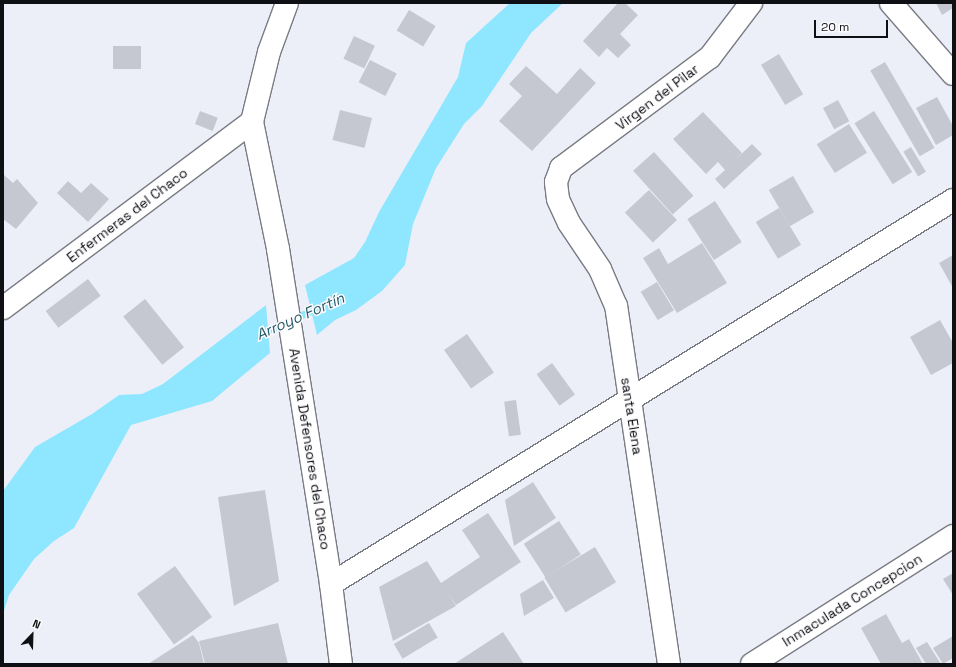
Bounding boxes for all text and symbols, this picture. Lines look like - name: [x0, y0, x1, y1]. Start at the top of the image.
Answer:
- scale bar: [816, 12, 890, 38]
- text: 20 m: [821, 19, 849, 35]
- street label: Virgen del Pilar: [612, 60, 702, 134]
- street label: Enfermeras del Chaco: [63, 164, 191, 266]
- water label: Arroyo Fortín: [253, 289, 347, 343]
- street label: Avenida Defensores del Chaco: [286, 347, 334, 551]
- street label: santa Elena: [618, 376, 646, 456]
- street label: Inmaculada Concepcion: [779, 550, 925, 650]
- north arrow: [12, 615, 52, 655]
- text: N: [31, 616, 43, 632]

